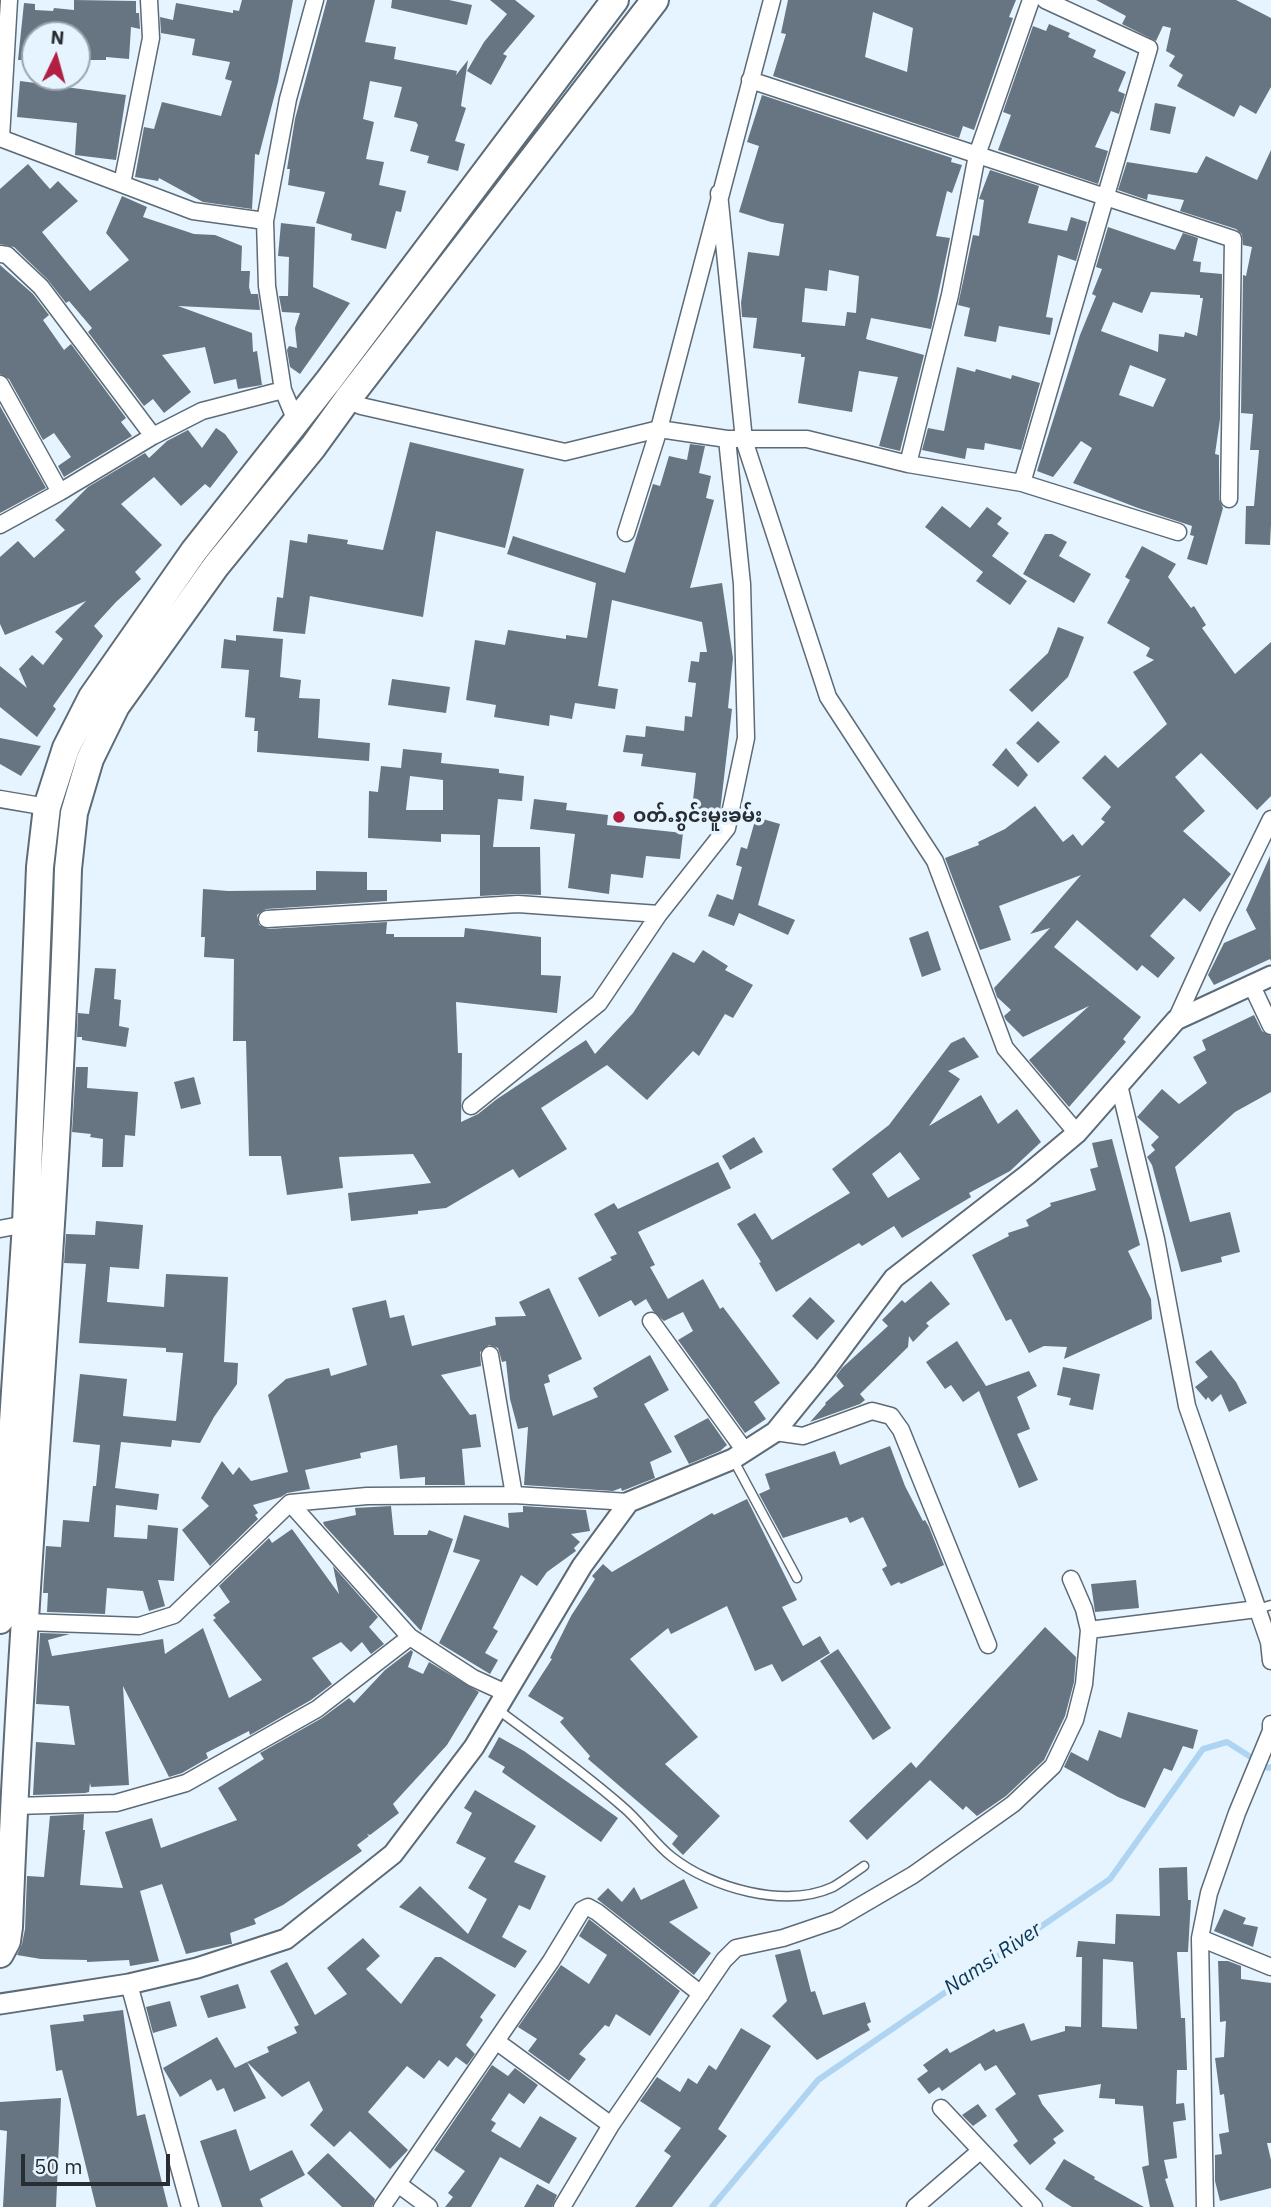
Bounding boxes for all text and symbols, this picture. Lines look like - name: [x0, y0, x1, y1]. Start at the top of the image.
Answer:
- north arrow: [21, 21, 91, 91]
- text: N: [50, 25, 66, 50]
- place label: ဝတ်ႉၵွင်းမူးၶမ်း: [633, 806, 762, 828]
- marker: ဝတ်ႉၵွင်းမူးၶမ်း: [611, 809, 627, 825]
- water label: Namsi River: [940, 1917, 1046, 2001]
- scale bar: [24, 2140, 173, 2184]
- text: 50 m: [34, 2152, 83, 2180]

